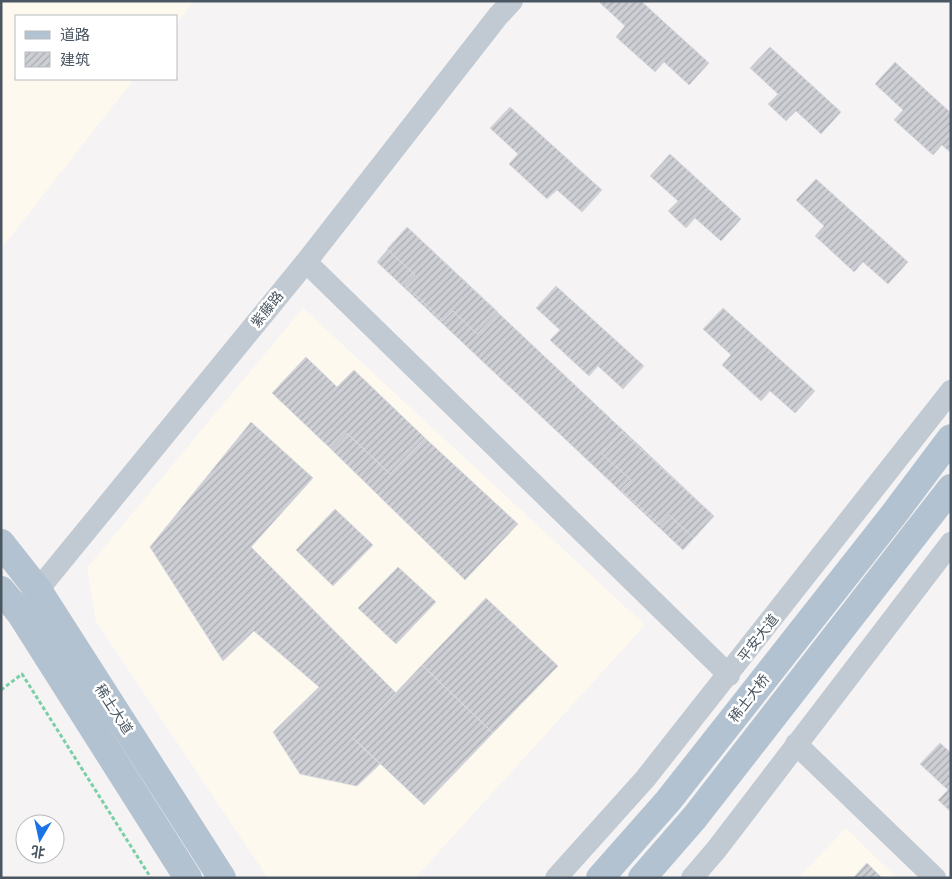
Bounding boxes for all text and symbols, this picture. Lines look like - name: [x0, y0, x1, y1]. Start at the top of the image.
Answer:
- legend: [15, 15, 178, 80]
- text: 道路: [60, 25, 90, 44]
- text: 建筑: [60, 50, 90, 69]
- street label: 紫藤路: [247, 287, 287, 331]
- street label: 平安大道: [734, 610, 782, 666]
- street label: 稀土大桥: [725, 670, 773, 726]
- street label: 稀土大道: [91, 681, 137, 737]
- north arrow: [15, 814, 65, 864]
- text: 北: [30, 842, 46, 862]

